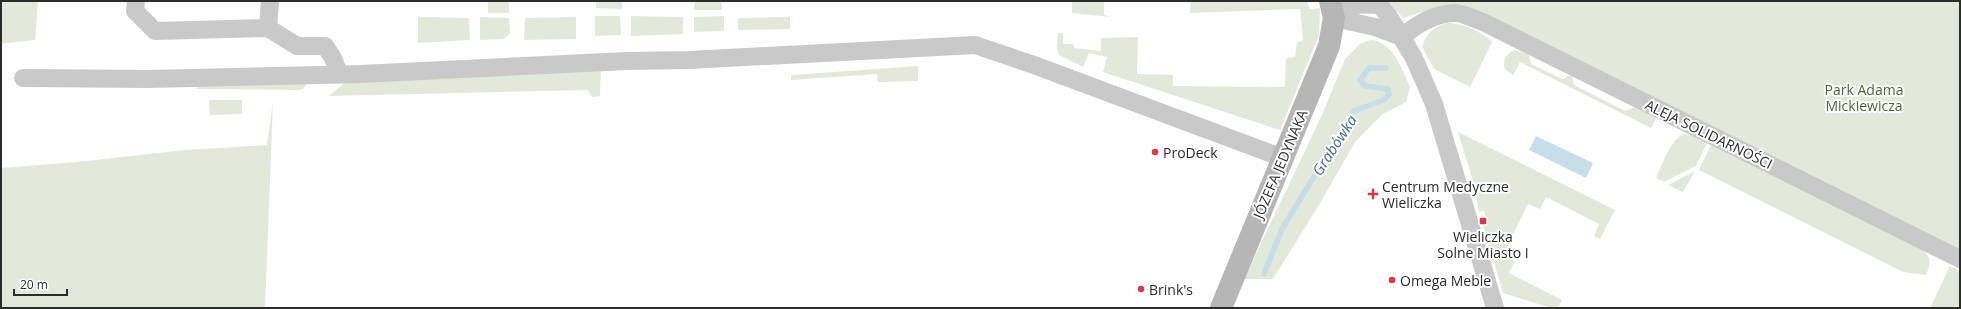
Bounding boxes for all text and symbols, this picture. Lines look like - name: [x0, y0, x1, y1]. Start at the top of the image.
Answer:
- park label: Park Adama Mickiewicza: [1825, 80, 1903, 115]
- street label: ALEJA SOLIDARNOŚCI: [1642, 95, 1776, 173]
- street label: JÓZEFA JEDYNAKA: [1248, 107, 1312, 223]
- water label: Grabówka: [1307, 111, 1361, 179]
- place label: ProDeck: [1163, 143, 1218, 162]
- marker: ProDeck: [1150, 147, 1160, 157]
- place label: Centrum Medyczne Wieliczka: [1382, 177, 1509, 212]
- marker: Centrum Medyczne Wieliczka: [1367, 188, 1379, 200]
- marker: Wieliczka Solne Miasto I: [1478, 216, 1488, 226]
- place label: Wieliczka Solne Miasto I: [1437, 227, 1529, 262]
- scale bar: [14, 271, 67, 297]
- place label: Omega Meble: [1400, 271, 1491, 290]
- marker: Omega Meble: [1387, 275, 1397, 285]
- text: 20 m: [20, 276, 48, 293]
- place label: Brink's: [1149, 280, 1193, 299]
- marker: Brink's: [1136, 284, 1146, 294]

